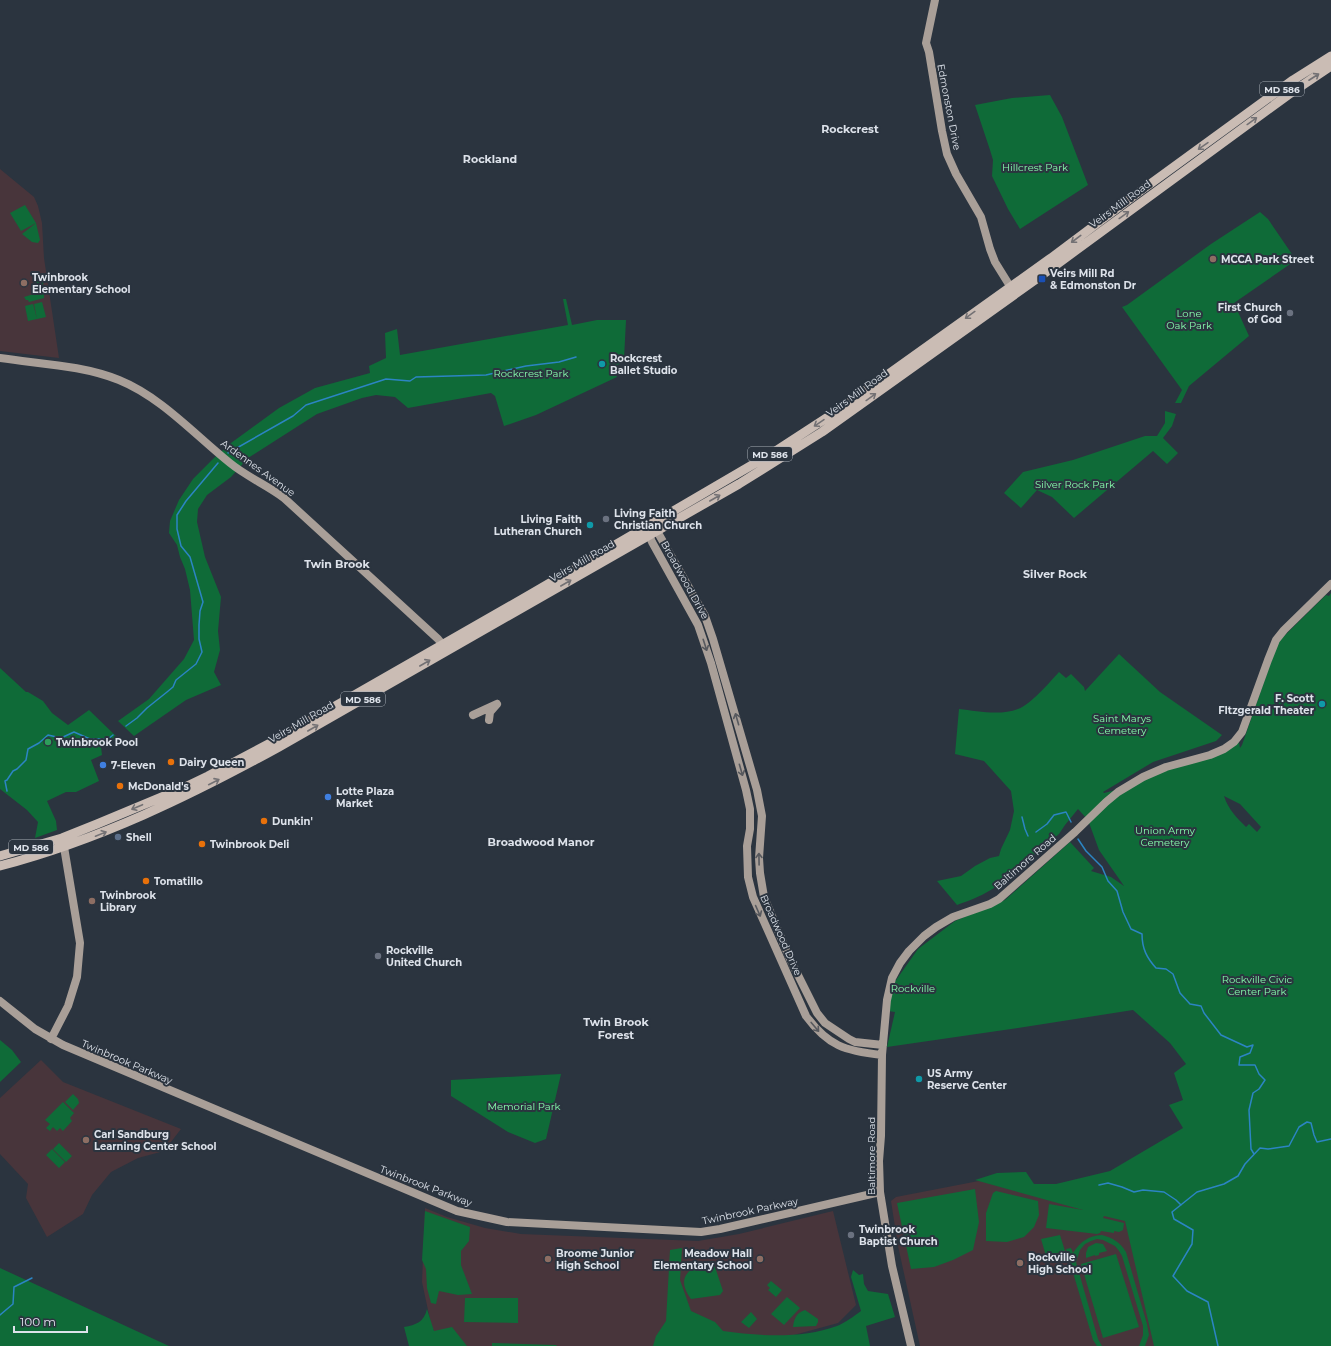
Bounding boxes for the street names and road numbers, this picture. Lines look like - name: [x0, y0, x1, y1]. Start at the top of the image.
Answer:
- street label: Edmonston Drive: [934, 63, 964, 151]
- road number: MD 586: [1260, 82, 1304, 96]
- street label: Veirs Mill Road: [1087, 177, 1153, 231]
- street label: Veirs Mill Road: [824, 366, 890, 420]
- street label: Ardennes Avenue: [218, 437, 298, 499]
- road number: MD 586: [748, 447, 792, 461]
- street label: Veirs Mill Road: [547, 537, 617, 585]
- street label: Broadwood Drive: [658, 539, 712, 621]
- road number: MD 586: [341, 692, 385, 706]
- street label: Veirs Mill Road: [266, 698, 336, 746]
- street label: Baltimore Road: [991, 831, 1059, 893]
- road number: MD 586: [9, 840, 53, 854]
- street label: Broadwood Drive: [757, 893, 805, 977]
- street label: Twinbrook Parkway: [79, 1037, 175, 1087]
- street label: Baltimore Road: [865, 1117, 878, 1195]
- street label: Twinbrook Parkway: [378, 1162, 474, 1210]
- street label: Twinbrook Parkway: [701, 1194, 800, 1228]

